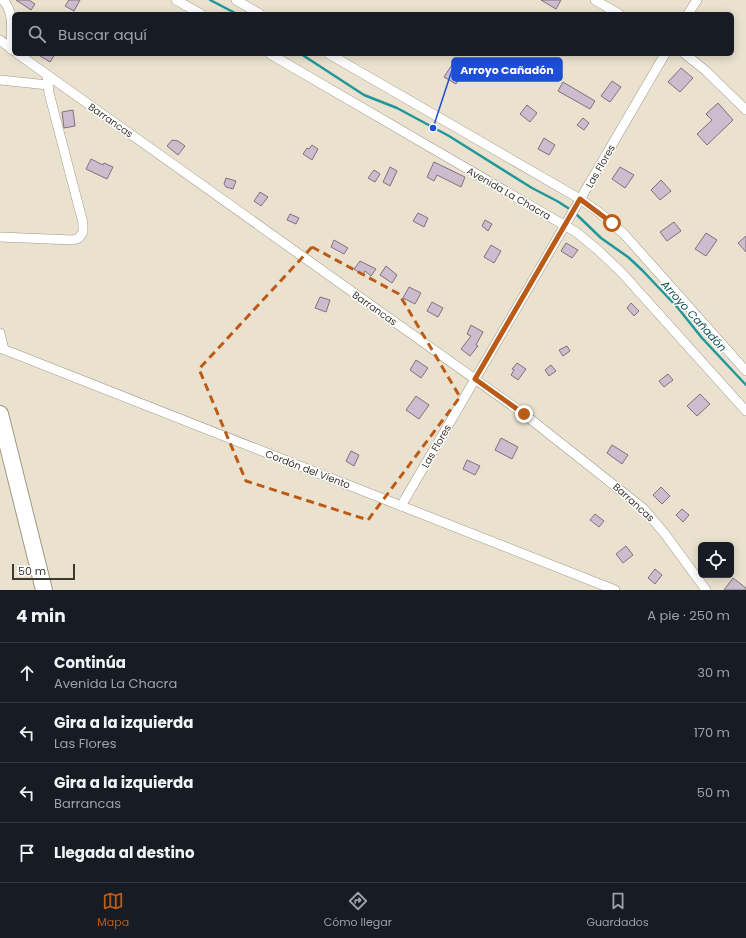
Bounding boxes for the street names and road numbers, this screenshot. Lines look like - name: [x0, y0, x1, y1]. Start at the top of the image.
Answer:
- street label: Barrancas: [85, 99, 136, 141]
- street label: Las Flores: [582, 142, 619, 191]
- street label: Avenida La Chacra: [464, 163, 554, 224]
- street label: Barrancas: [349, 287, 400, 329]
- street label: Las Flores: [418, 422, 455, 471]
- street label: Cordón del Viento: [263, 446, 353, 493]
- street label: Barrancas: [609, 480, 658, 525]

